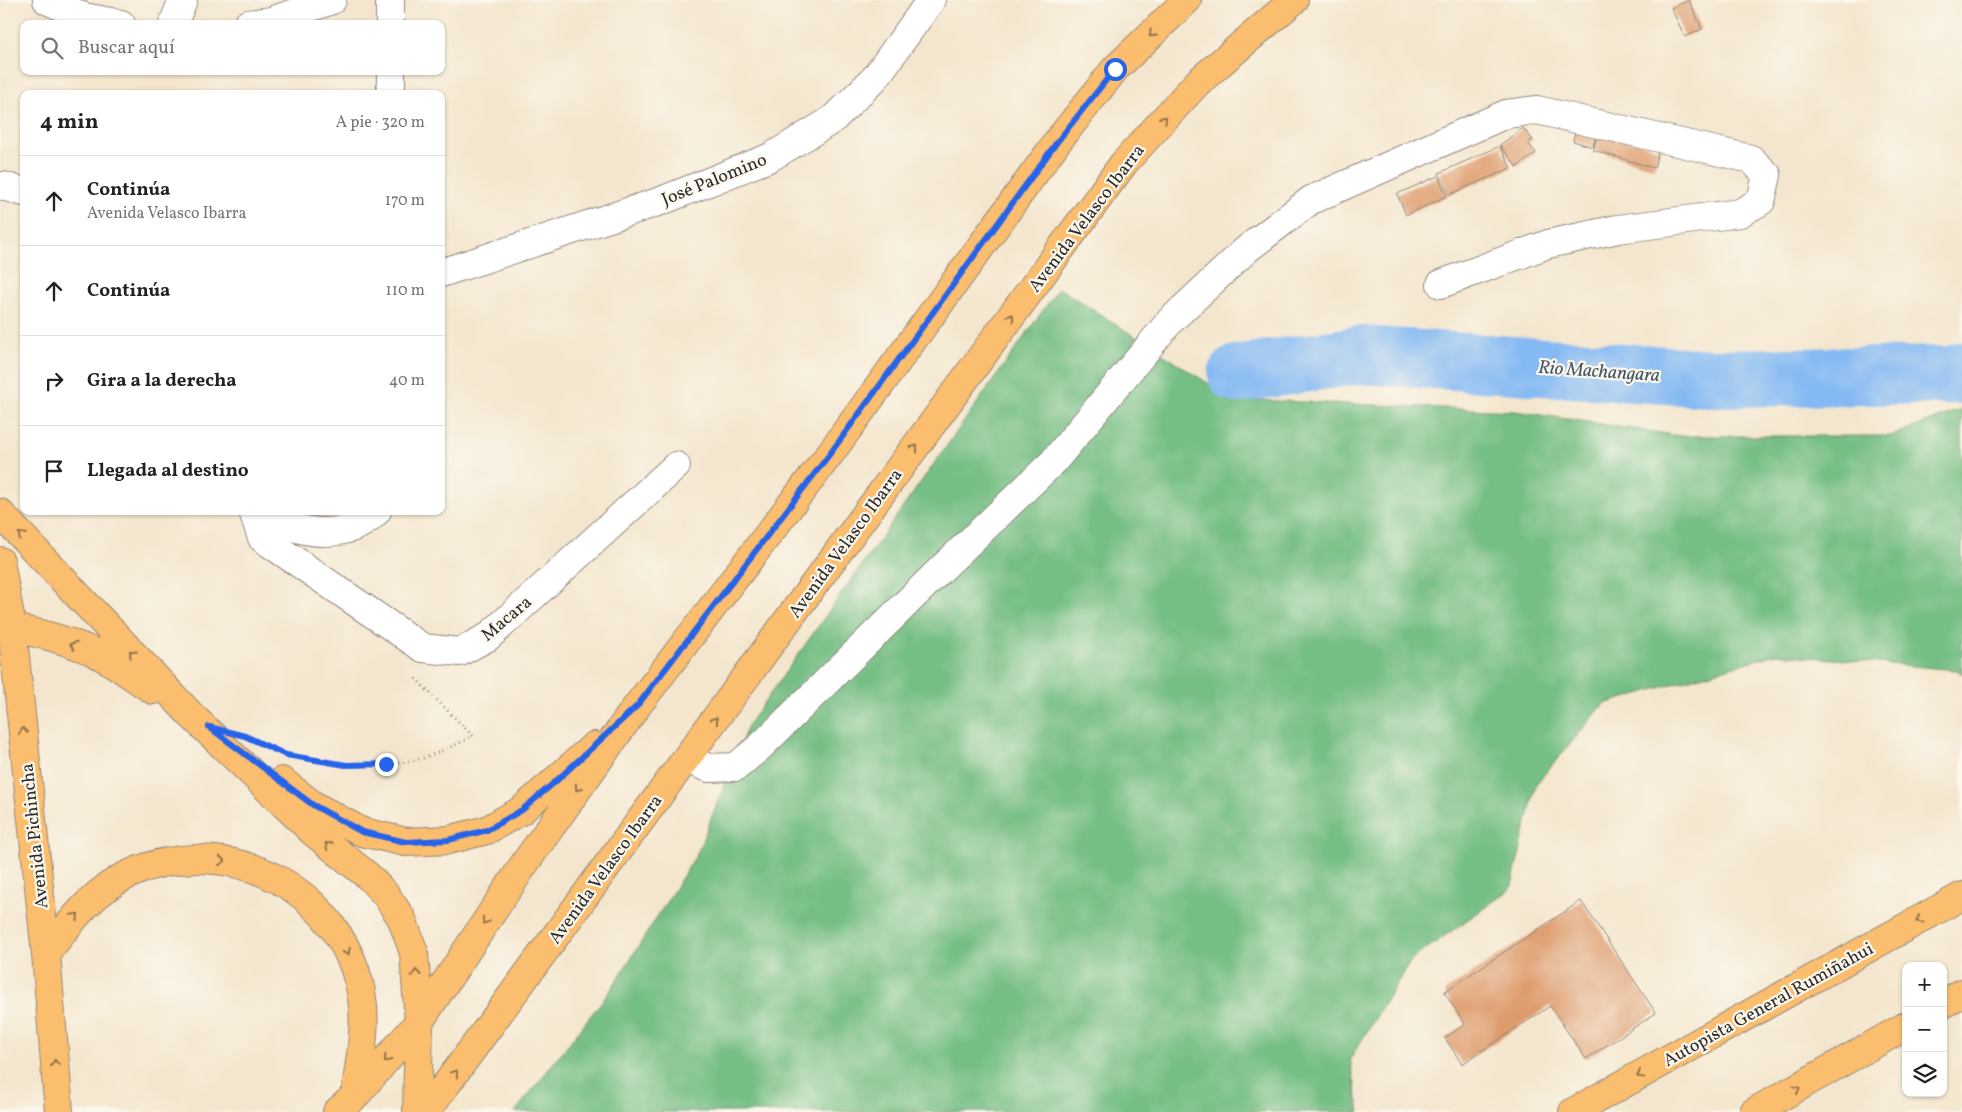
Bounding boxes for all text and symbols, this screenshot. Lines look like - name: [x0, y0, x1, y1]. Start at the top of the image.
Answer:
- search box: [20, 20, 445, 75]
- one-way arrow: [1149, 28, 1158, 37]
- icon: search: [38, 34, 66, 62]
- text: Buscar aquí: [78, 35, 175, 61]
- route start: [1104, 58, 1127, 81]
- text: 4 min: [40, 108, 99, 137]
- text: A pie · 320 m: [336, 112, 425, 134]
- one-way arrow: [1158, 116, 1167, 125]
- street label: Avenida Velasco Ibarra: [1023, 140, 1151, 298]
- street label: José Palomino: [658, 148, 771, 213]
- text: Continúa: [87, 177, 170, 203]
- icon: ahead: [40, 187, 68, 215]
- text: 170 m: [385, 190, 425, 212]
- text: Avenida Velasco Ibarra: [87, 203, 247, 225]
- icon: ahead: [40, 277, 68, 305]
- text: Continúa: [87, 278, 170, 304]
- text: 110 m: [386, 280, 425, 302]
- one-way arrow: [1006, 314, 1014, 323]
- water label: Rio Machangara: [1537, 355, 1661, 389]
- icon: right: [40, 367, 68, 395]
- text: Gira a la derecha: [87, 368, 237, 394]
- text: 40 m: [389, 370, 425, 392]
- one-way arrow: [909, 444, 918, 454]
- icon: arrive: [40, 457, 68, 485]
- text: Llegada al destino: [87, 458, 249, 484]
- street label: Avenida Velasco Ibarra: [783, 464, 909, 624]
- one-way arrow: [18, 532, 27, 541]
- street label: Macara: [476, 591, 538, 648]
- one-way arrow: [69, 641, 78, 651]
- one-way arrow: [129, 650, 138, 659]
- one-way arrow: [709, 716, 718, 726]
- one-way arrow: [18, 727, 29, 735]
- route end: [375, 753, 398, 776]
- street label: Avenida Pichincha: [15, 762, 56, 910]
- one-way arrow: [576, 782, 584, 791]
- street label: Avenida Velasco Ibarra: [543, 790, 669, 950]
- one-way arrow: [324, 841, 333, 850]
- one-way arrow: [218, 855, 226, 866]
- one-way arrow: [70, 912, 79, 921]
- one-way arrow: [1916, 913, 1925, 923]
- one-way arrow: [482, 916, 491, 925]
- street label: Autopista General Rumiñahui: [1659, 937, 1878, 1074]
- one-way arrow: [341, 947, 351, 956]
- map controls: [1902, 962, 1947, 1097]
- button: +: [1902, 962, 1947, 1007]
- one-way arrow: [411, 969, 422, 977]
- button: −: [1902, 1007, 1947, 1052]
- button: layers: [1902, 1052, 1947, 1097]
- one-way arrow: [384, 1053, 393, 1062]
- one-way arrow: [50, 1059, 61, 1067]
- one-way arrow: [1636, 1069, 1645, 1079]
- one-way arrow: [449, 1070, 457, 1079]
- one-way arrow: [1791, 1085, 1800, 1095]

